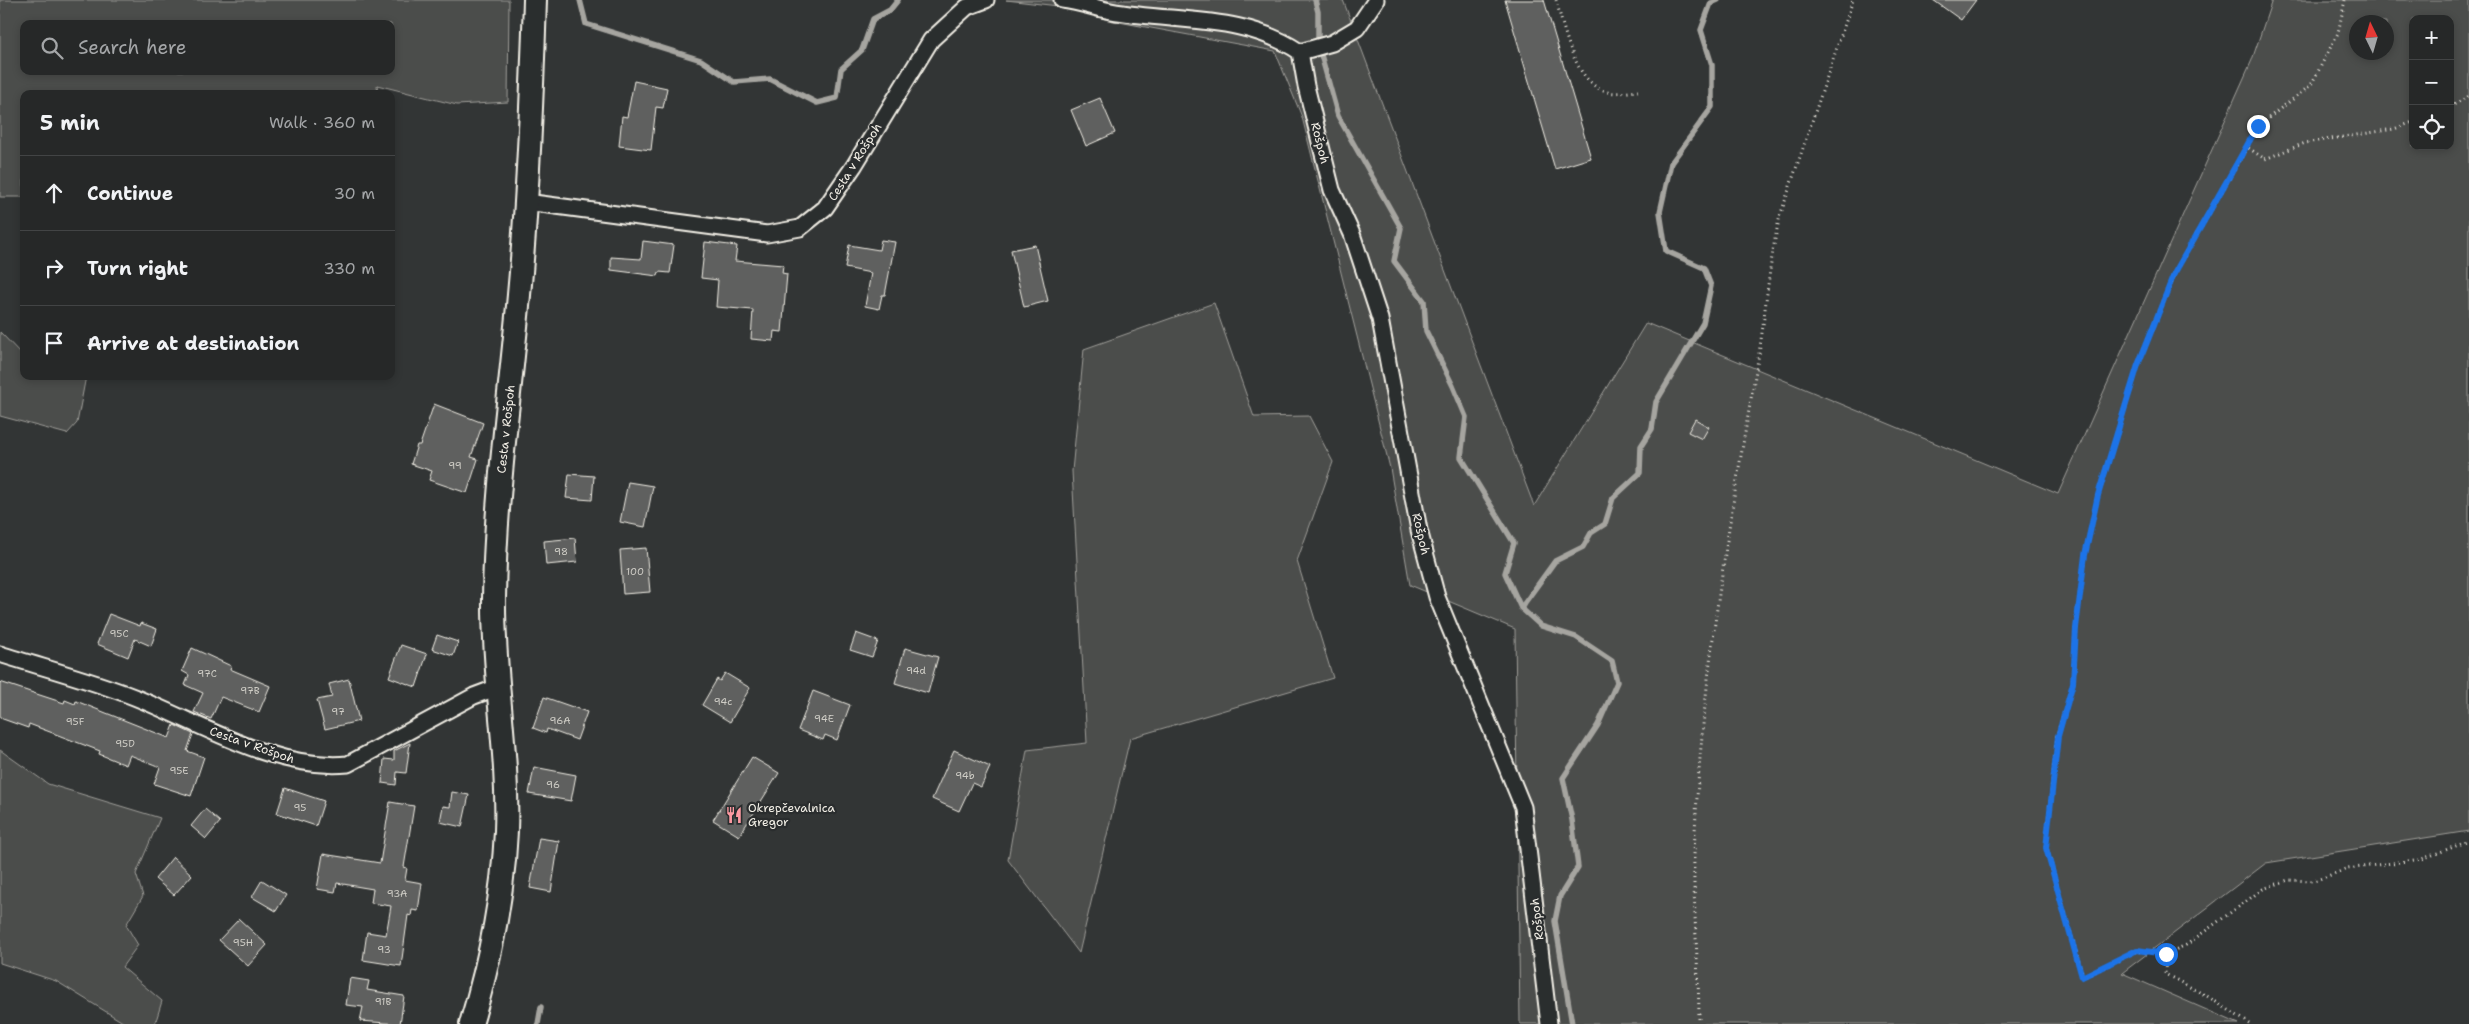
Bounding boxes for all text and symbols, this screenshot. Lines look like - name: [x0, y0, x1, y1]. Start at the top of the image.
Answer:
- north arrow: [2349, 15, 2394, 60]
- map controls: [2409, 15, 2454, 150]
- button: +: [2409, 15, 2454, 60]
- search box: [20, 20, 395, 75]
- icon: search: [38, 34, 66, 62]
- text: Search here: [78, 35, 187, 60]
- button: −: [2409, 60, 2454, 105]
- button: locate: [2409, 105, 2454, 150]
- text: 5 min: [40, 109, 100, 137]
- text: Walk · 360 m: [269, 112, 375, 133]
- route end: [2247, 115, 2270, 138]
- street label: Cesta v Rošpoh: [825, 120, 885, 204]
- street label: Rošpoh: [1307, 121, 1333, 165]
- icon: ahead: [40, 179, 68, 207]
- text: Continue: [87, 181, 173, 206]
- text: 30 m: [334, 183, 375, 204]
- icon: right: [40, 254, 68, 282]
- text: Turn right: [87, 256, 188, 281]
- text: 330 m: [323, 258, 375, 279]
- icon: arrive: [40, 329, 68, 357]
- text: Arrive at destination: [87, 331, 299, 356]
- street label: Cesta v Rošpoh: [493, 384, 519, 474]
- house number: 99: [448, 459, 462, 472]
- street label: Rošpoh: [1408, 512, 1434, 556]
- house number: 98: [554, 545, 568, 558]
- house number: 100: [626, 565, 644, 578]
- house number: 95C: [109, 627, 129, 640]
- house number: 94d: [906, 664, 927, 677]
- house number: 97C: [197, 667, 217, 680]
- house number: 97B: [240, 684, 260, 697]
- house number: 94c: [714, 695, 732, 708]
- house number: 97: [331, 705, 345, 718]
- house number: 94E: [814, 712, 834, 725]
- house number: 96A: [550, 714, 570, 727]
- house number: 95F: [66, 715, 85, 728]
- street label: Cesta v Rošpoh: [207, 723, 297, 767]
- house number: 95D: [115, 737, 135, 750]
- house number: 95E: [169, 764, 189, 777]
- house number: 94b: [955, 769, 975, 782]
- house number: 96: [546, 778, 560, 791]
- place label: Okrepčevalnica Gregor: [748, 800, 836, 830]
- house number: 95: [294, 801, 306, 814]
- restaurant icon: Okrepčevalnica Gregor: [724, 805, 744, 825]
- house number: 93A: [387, 887, 407, 900]
- street label: Rošpoh: [1526, 897, 1548, 941]
- house number: 95H: [233, 936, 253, 949]
- house number: 93: [377, 943, 391, 956]
- route start: [2155, 943, 2178, 966]
- house number: 91B: [375, 995, 391, 1008]

